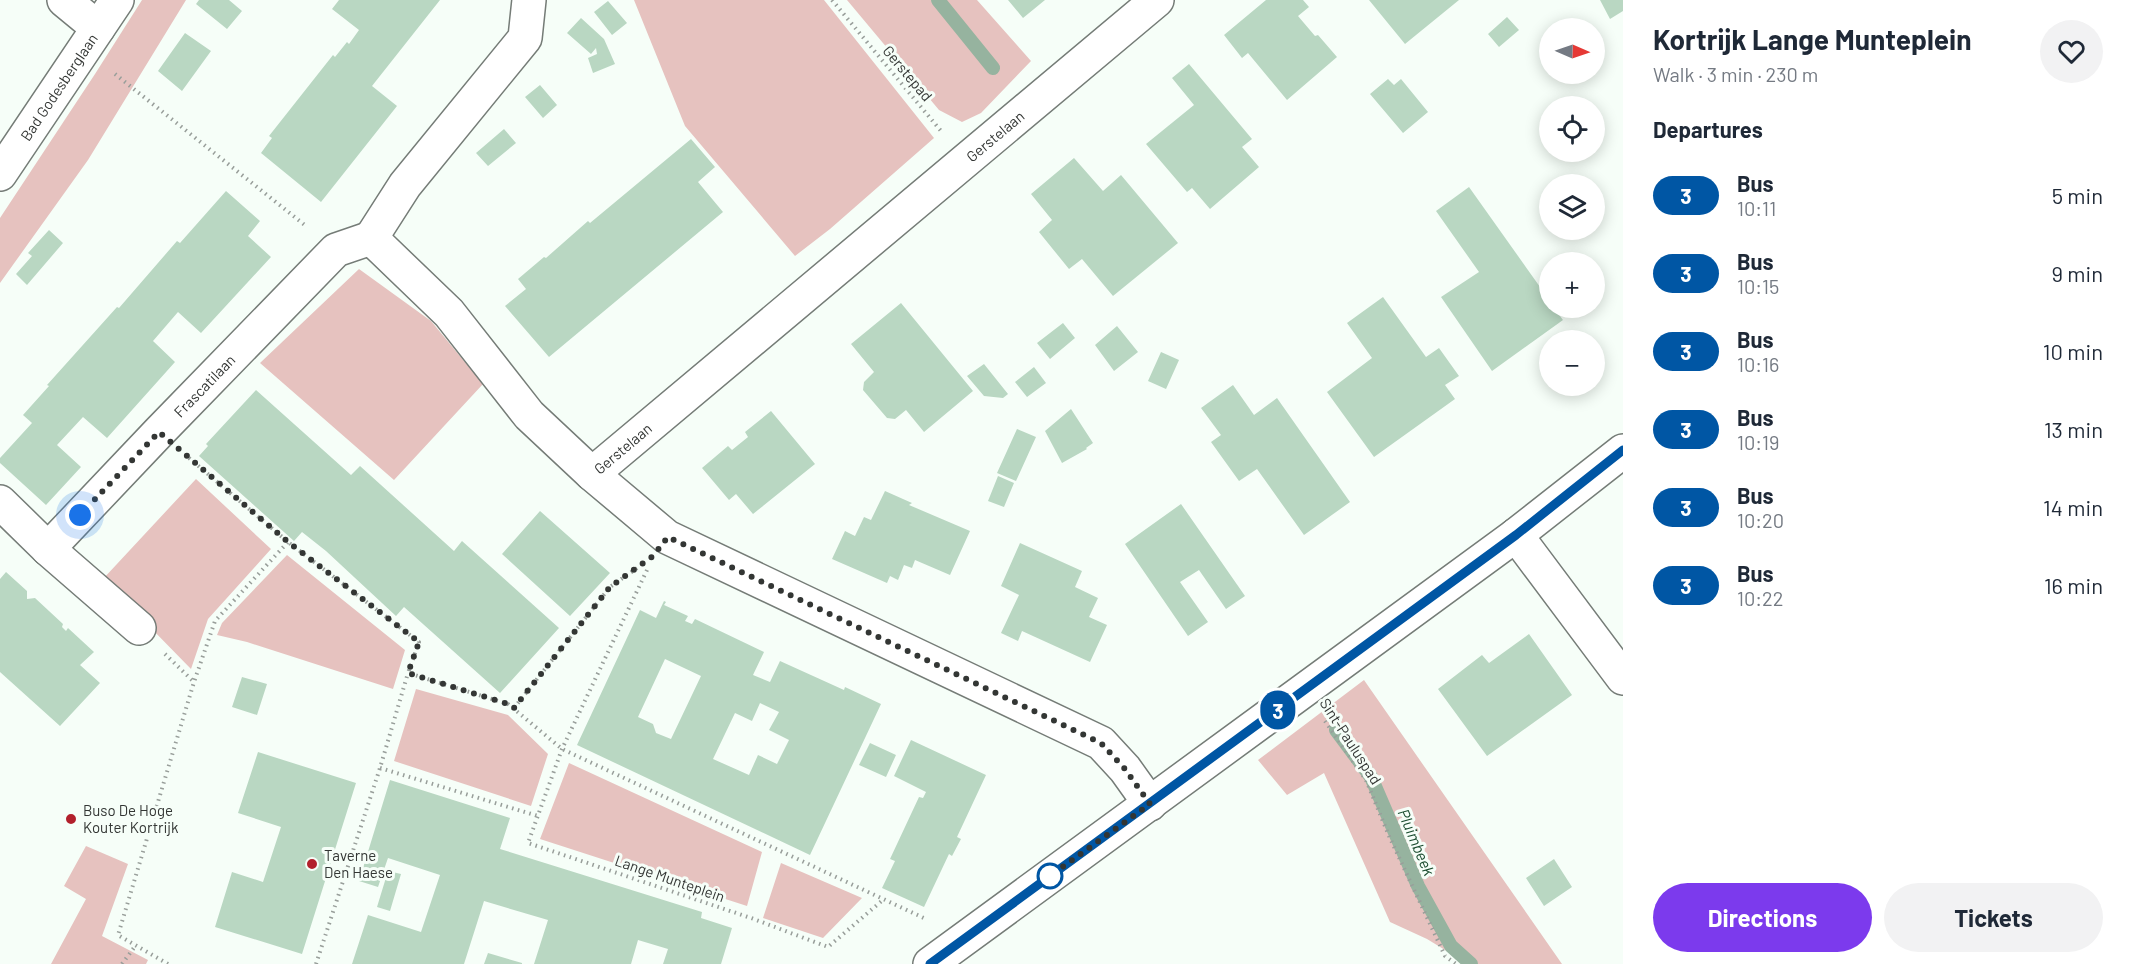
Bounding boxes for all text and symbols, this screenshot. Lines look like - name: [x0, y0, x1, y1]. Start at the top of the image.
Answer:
- north arrow: [1539, 18, 1605, 84]
- map controls: [1539, 18, 1605, 396]
- button: heart: [2040, 20, 2103, 83]
- text: Kortrijk Lange Munteplein: [1653, 22, 1971, 56]
- street label: Bad Godesberglaan: [16, 30, 101, 144]
- street label: Gerstepad: [880, 41, 936, 105]
- text: Walk · 3 min · 230 m: [1653, 62, 1818, 86]
- button: locate: [1539, 96, 1605, 162]
- street label: Gerstelaan: [962, 107, 1028, 165]
- text: Departures: [1653, 116, 1763, 142]
- text: Bus: [1737, 170, 1774, 196]
- button: layers: [1539, 174, 1605, 240]
- text: 5 min: [2052, 182, 2103, 208]
- text: 3: [1680, 183, 1692, 208]
- text: 10:11: [1737, 196, 1776, 220]
- text: Bus: [1737, 248, 1774, 274]
- button: +: [1539, 252, 1605, 318]
- text: 9 min: [2051, 260, 2103, 286]
- text: 3: [1680, 261, 1692, 286]
- text: 10:15: [1737, 274, 1779, 298]
- text: Bus: [1737, 326, 1774, 352]
- button: −: [1539, 330, 1605, 396]
- text: 10 min: [2043, 338, 2103, 364]
- text: 3: [1680, 339, 1692, 364]
- street label: Frascatilaan: [170, 351, 239, 421]
- text: 10:16: [1737, 352, 1779, 376]
- text: Bus: [1737, 404, 1774, 430]
- text: 13 min: [2044, 416, 2103, 442]
- text: 3: [1680, 417, 1692, 442]
- street label: Gerstelaan: [590, 419, 655, 478]
- text: 10:19: [1737, 430, 1780, 454]
- text: Bus: [1737, 482, 1774, 508]
- text: 14 min: [2043, 494, 2103, 520]
- text: 3: [1680, 495, 1692, 520]
- your location: [65, 500, 95, 530]
- text: 10:20: [1737, 508, 1784, 532]
- text: Bus: [1737, 560, 1774, 586]
- text: 16 min: [2044, 572, 2103, 598]
- text: 3: [1680, 573, 1692, 598]
- text: 10:22: [1737, 586, 1784, 610]
- line badge: 3: [1258, 690, 1298, 730]
- street label: Sint-Pauluspad: [1316, 694, 1386, 788]
- text: 3: [1272, 698, 1284, 723]
- place label: Buso De Hoge Kouter Kortrijk: [83, 801, 179, 836]
- water label: Pluimbeek: [1394, 806, 1440, 878]
- marker: Buso De Hoge Kouter Kortrijk: [64, 812, 78, 826]
- place label: Taverne Den Haese: [324, 846, 393, 881]
- street label: Lange Munteplein: [613, 851, 727, 905]
- marker: Taverne Den Haese: [305, 857, 319, 871]
- unlabelled marker: [1037, 863, 1063, 889]
- button: Directions: [1653, 883, 1872, 952]
- button: Tickets: [1884, 883, 2103, 952]

